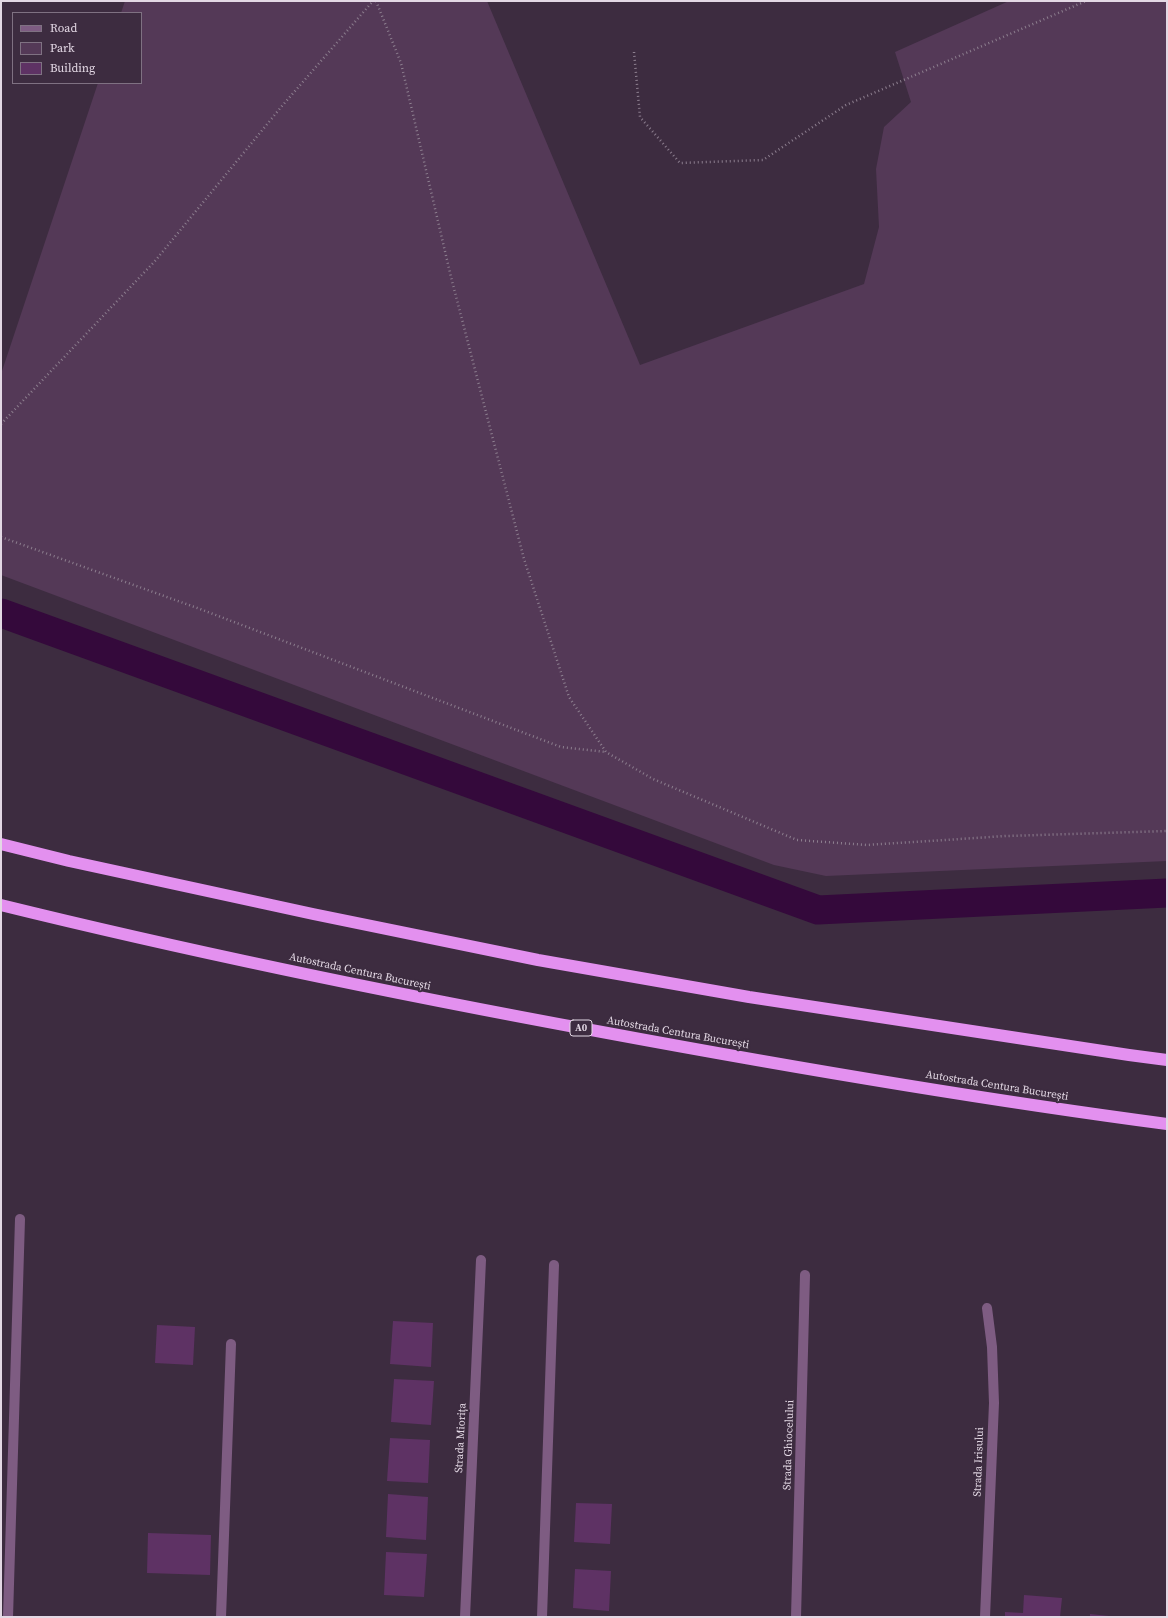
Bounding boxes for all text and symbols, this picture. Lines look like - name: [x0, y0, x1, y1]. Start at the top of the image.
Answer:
- legend: [12, 12, 142, 84]
- text: Road: [50, 20, 77, 36]
- text: Park: [50, 40, 75, 56]
- text: Building: [50, 60, 95, 76]
- street label: Autostrada Centura București: [288, 951, 432, 993]
- street label: Autostrada Centura București: [606, 1014, 750, 1052]
- road number: A0: [570, 1020, 592, 1036]
- street label: Autostrada Centura București: [925, 1068, 1069, 1104]
- street label: Strada Ghiocelului: [781, 1400, 797, 1490]
- street label: Strada Miorița: [453, 1403, 469, 1473]
- street label: Strada Irisului: [971, 1427, 987, 1497]

